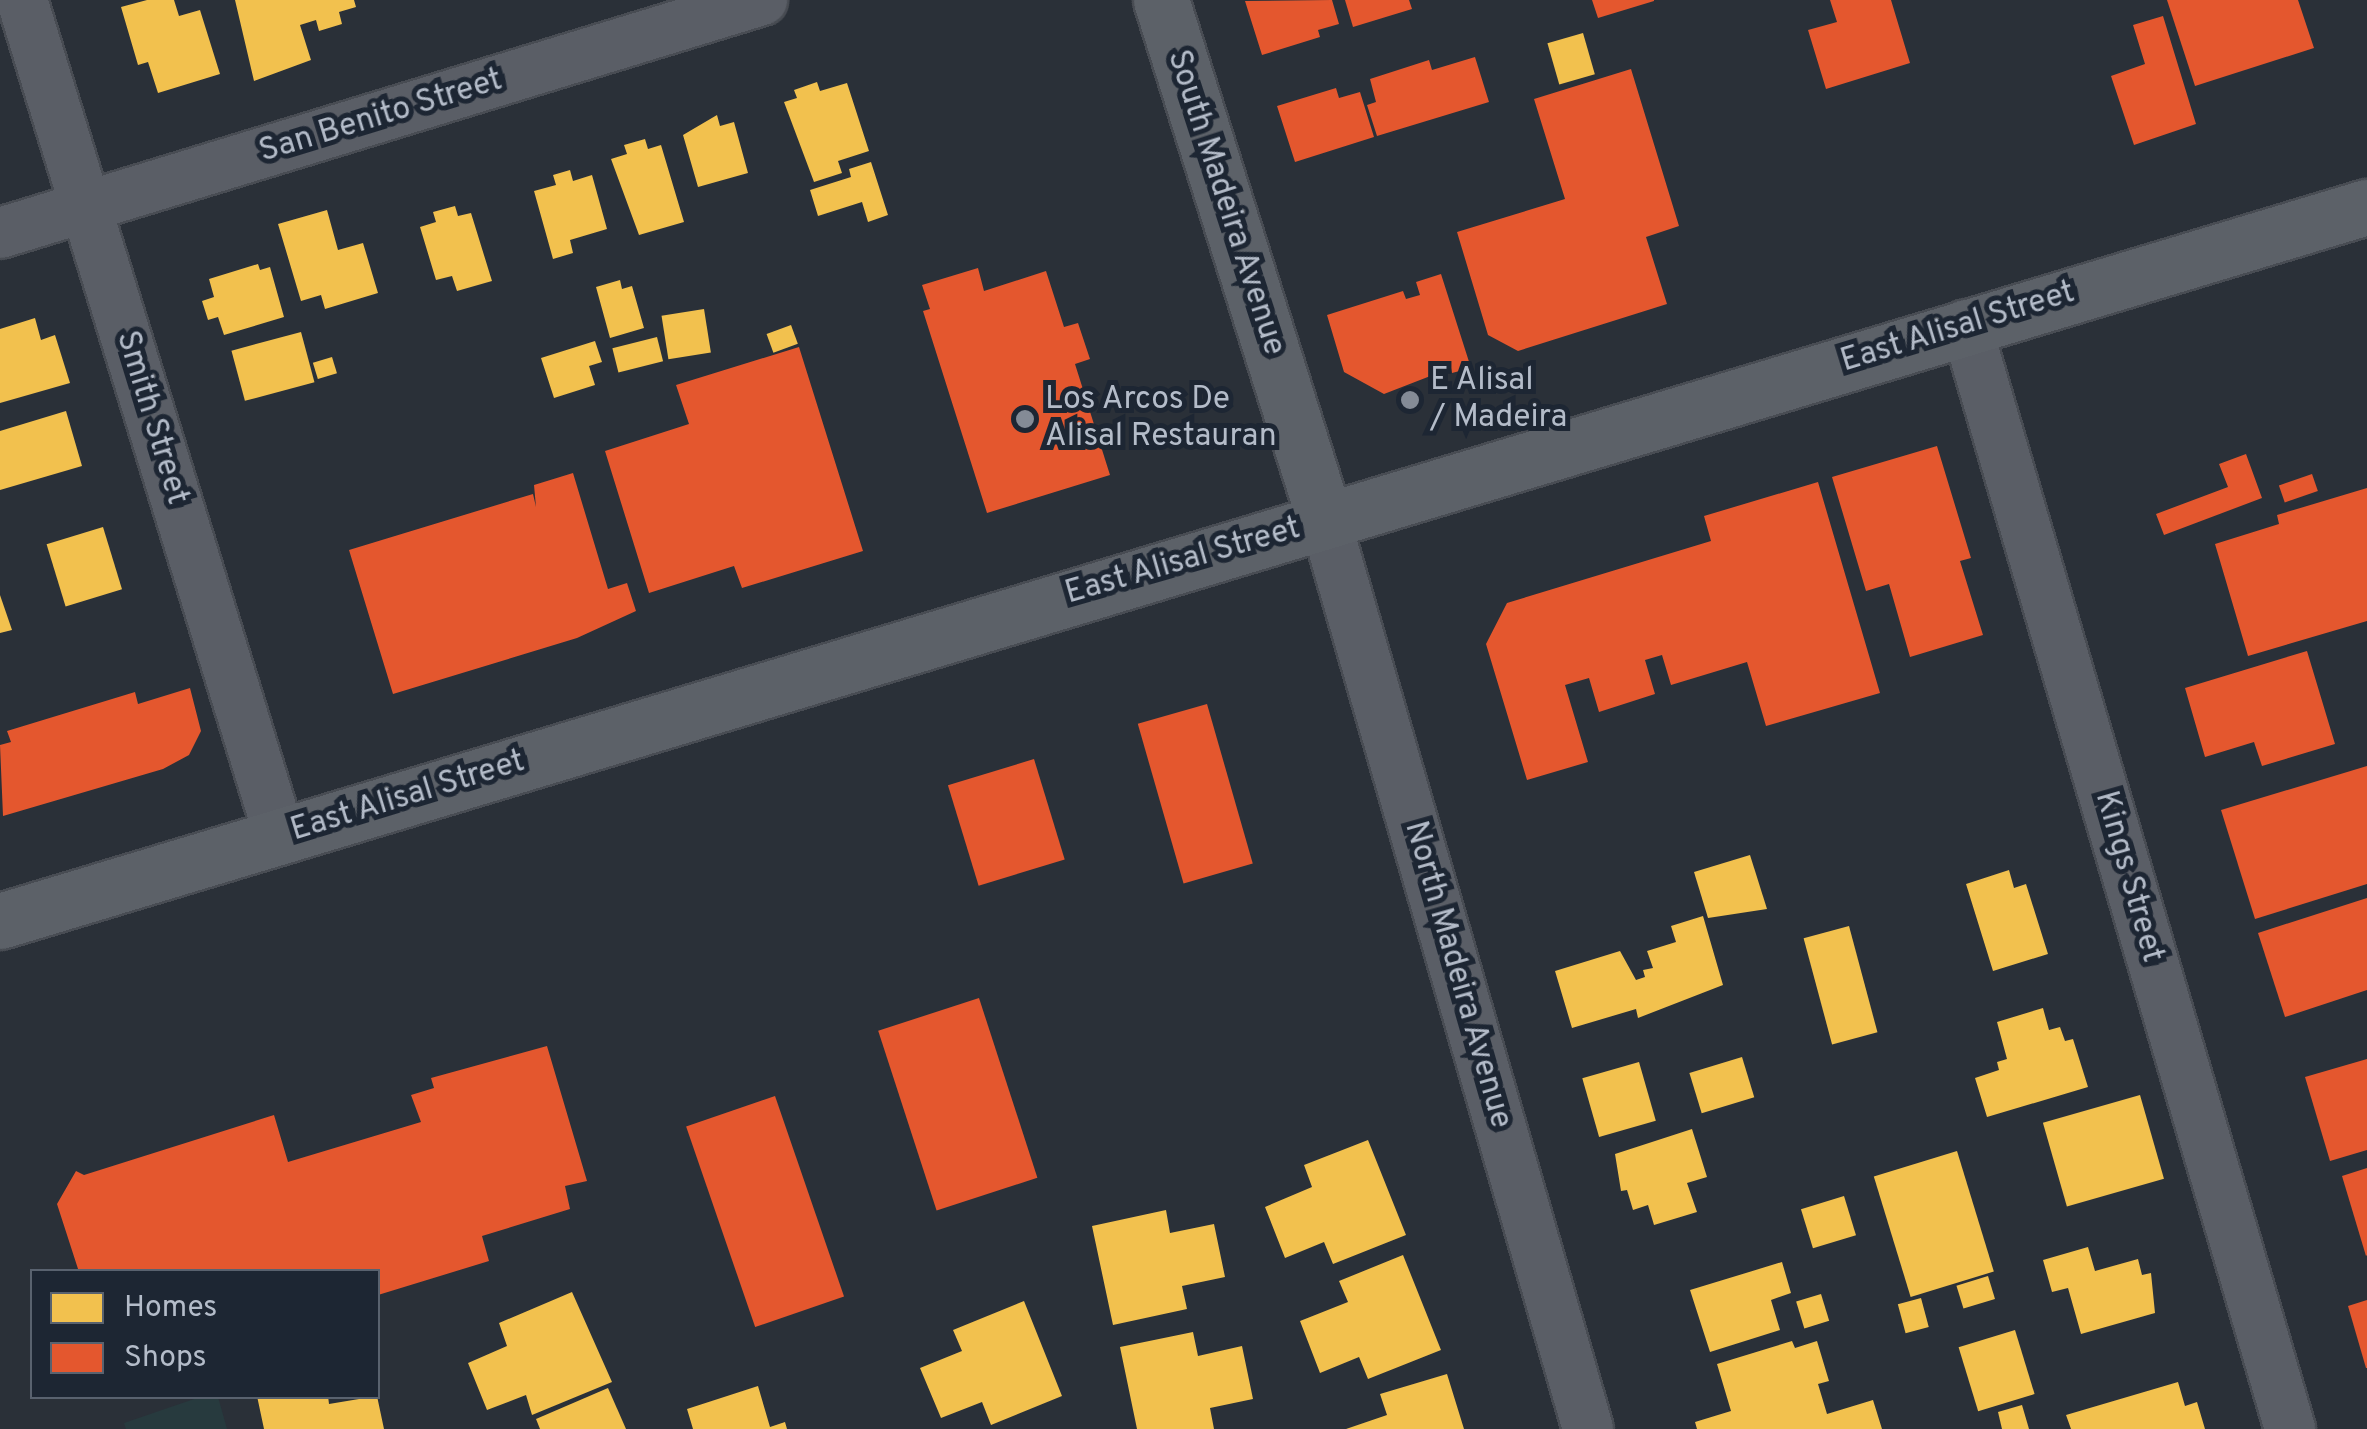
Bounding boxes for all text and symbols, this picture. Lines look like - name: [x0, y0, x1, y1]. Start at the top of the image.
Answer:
- street label: South Madeira Avenue: [1157, 45, 1293, 361]
- street label: San Benito Street: [255, 62, 507, 172]
- street label: East Alisal Street: [1836, 274, 2080, 382]
- street label: Smith Street: [106, 327, 196, 509]
- place label: E Alisal / Madeira: [1430, 363, 1567, 438]
- place label: Los Arcos De Alisal Restauran: [1045, 382, 1277, 457]
- marker: E Alisal / Madeira: [1399, 389, 1421, 411]
- marker: Los Arcos De Alisal Restauran: [1014, 408, 1036, 430]
- street label: East Alisal Street: [1060, 510, 1306, 614]
- street label: East Alisal Street: [286, 743, 530, 851]
- street label: Kings Street: [2085, 787, 2171, 967]
- street label: North Madeira Avenue: [1395, 816, 1519, 1134]
- legend: [30, 1269, 380, 1399]
- text: Homes: [124, 1290, 217, 1327]
- text: Shops: [124, 1340, 207, 1377]

